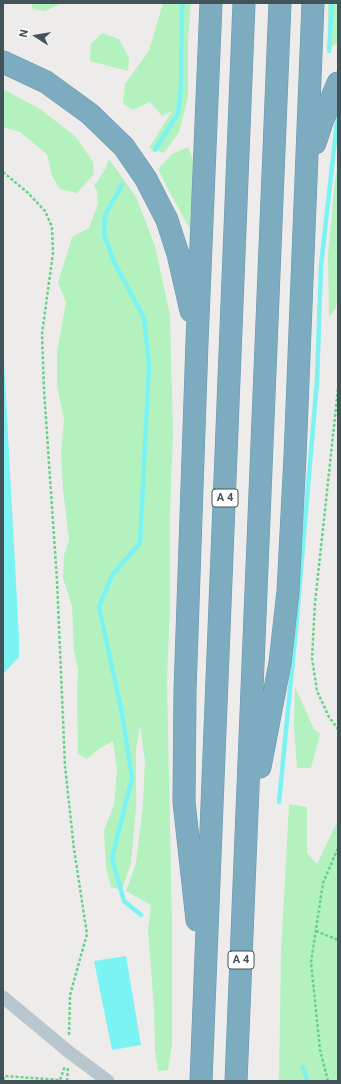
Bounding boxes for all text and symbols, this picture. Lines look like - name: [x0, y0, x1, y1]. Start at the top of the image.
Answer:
- north arrow: [16, 16, 56, 56]
- text: N: [17, 28, 31, 39]
- road number: A 4: [212, 489, 238, 507]
- road number: A 4: [228, 951, 254, 969]

